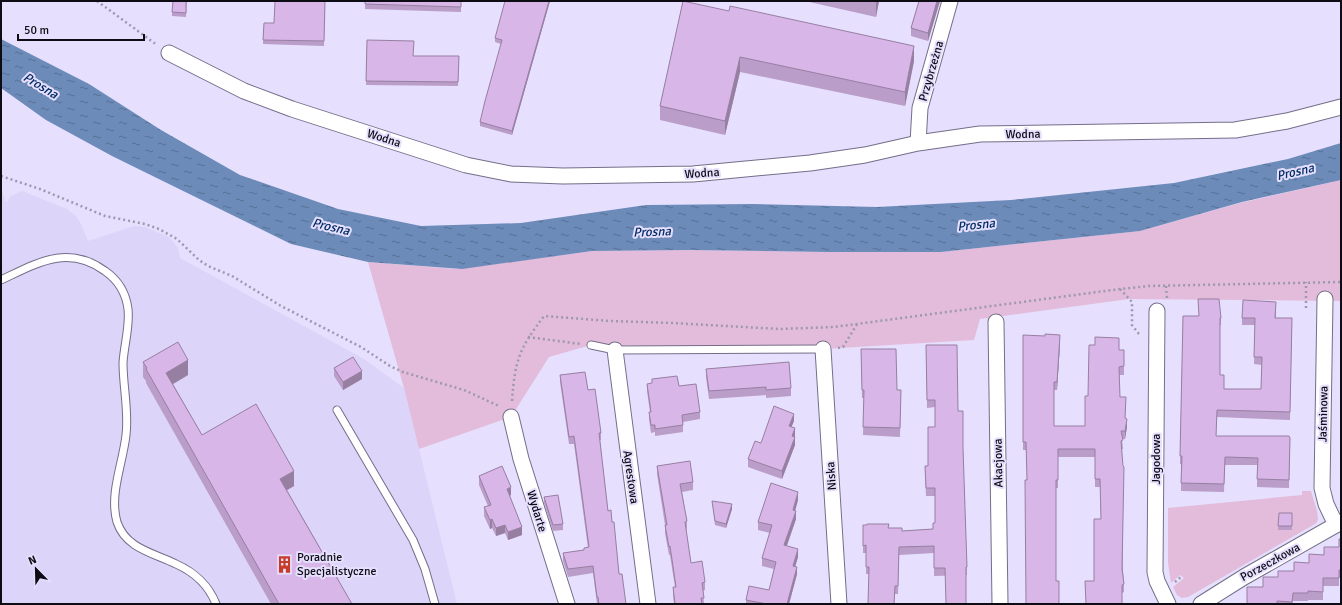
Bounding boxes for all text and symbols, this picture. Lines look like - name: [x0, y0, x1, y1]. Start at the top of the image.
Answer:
- scale bar: [18, 16, 144, 42]
- text: 50 m: [24, 23, 49, 38]
- street label: Przybrzeżna: [916, 39, 947, 103]
- water label: Prosna: [20, 69, 61, 103]
- street label: Wodna: [365, 126, 403, 151]
- street label: Wodna: [1005, 127, 1041, 142]
- water label: Prosna: [1275, 160, 1316, 184]
- street label: Wodna: [684, 165, 720, 182]
- water label: Prosna: [311, 215, 351, 239]
- water label: Prosna: [956, 215, 996, 235]
- water label: Prosna: [633, 223, 672, 241]
- street label: Jaśminowa: [1316, 386, 1331, 442]
- street label: Jagodowa: [1149, 434, 1164, 484]
- street label: Akacjowa: [991, 438, 1006, 488]
- street label: Agrestowa: [619, 449, 642, 505]
- street label: Niska: [823, 461, 840, 491]
- street label: Wydarte: [523, 488, 550, 534]
- street label: Porzeczkowa: [1238, 540, 1303, 585]
- north arrow: [16, 549, 56, 589]
- place label: Poradnie Specjalistyczne: [297, 550, 376, 579]
- text: N: [26, 553, 38, 568]
- building icon: Poradnie Specjalistyczne: [274, 554, 294, 574]

